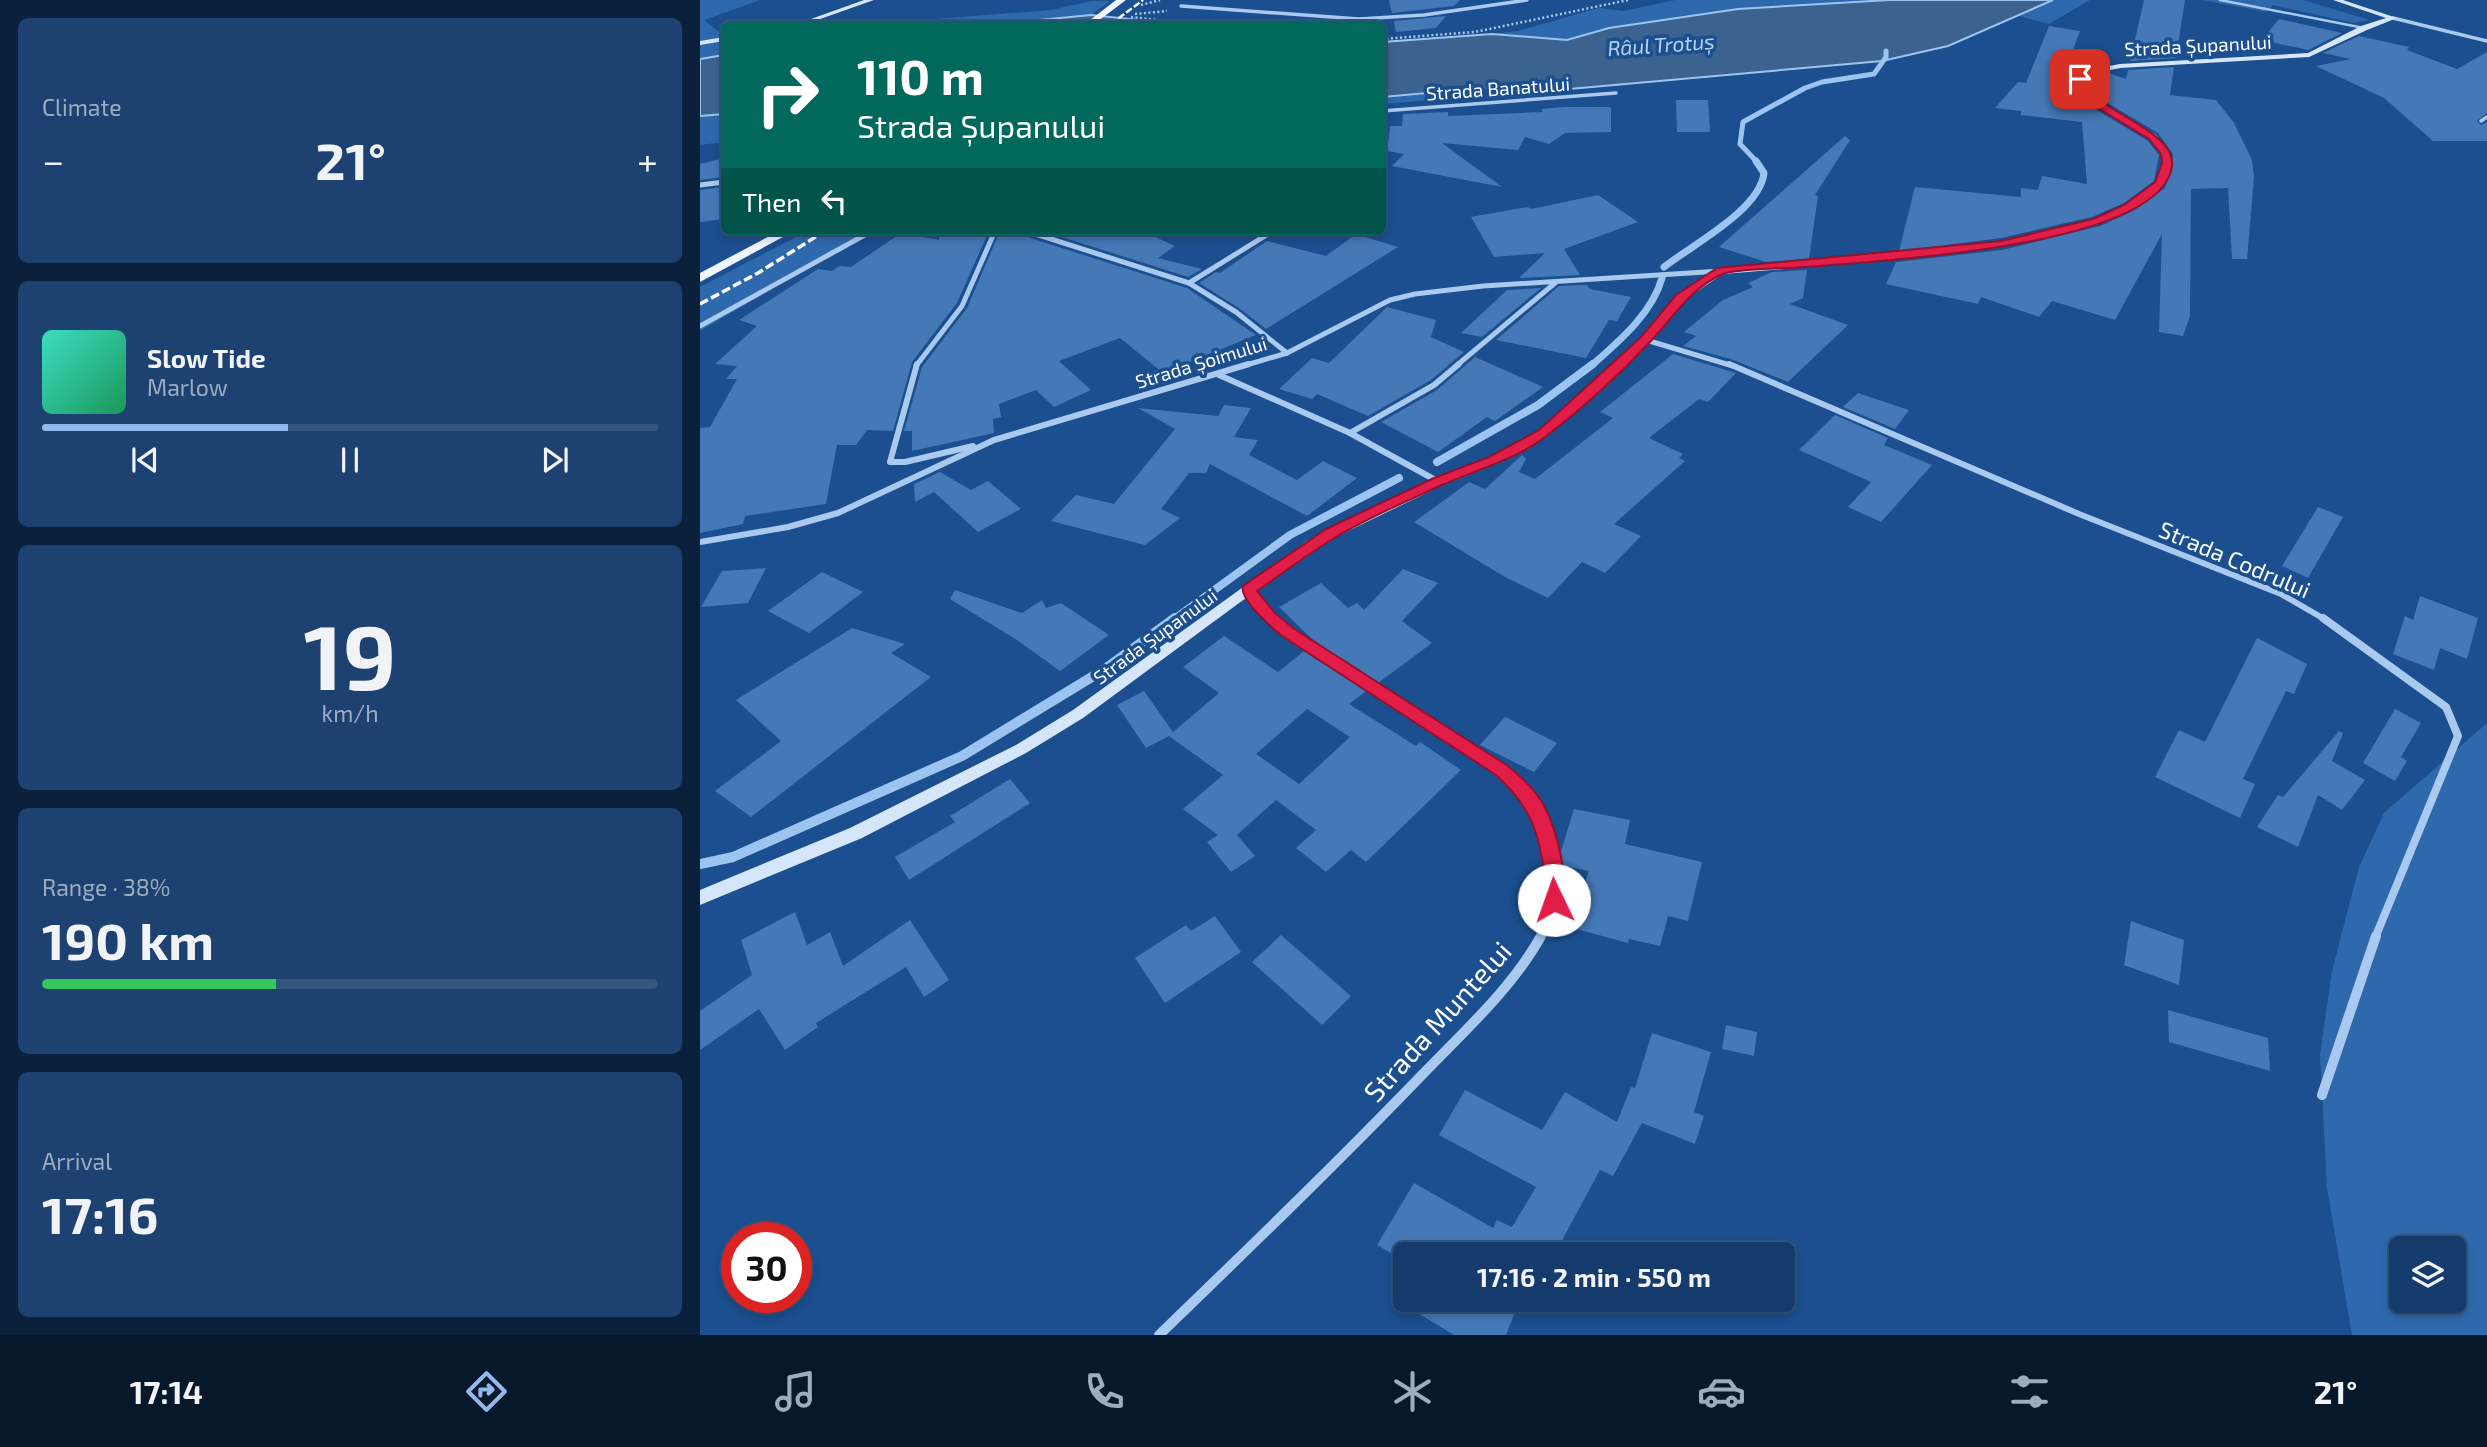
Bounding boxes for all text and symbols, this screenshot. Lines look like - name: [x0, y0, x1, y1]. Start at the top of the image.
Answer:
- water label: Râul Trotuș: [1607, 28, 1716, 62]
- street label: Strada Șupanului: [2124, 30, 2272, 62]
- text: 110 m: [857, 46, 984, 105]
- icon: right: [742, 49, 833, 140]
- pin: [2050, 49, 2110, 109]
- icon: arrive: [2061, 60, 2099, 98]
- street label: Strada Banatului: [1425, 71, 1571, 105]
- text: Climate: [42, 93, 122, 121]
- text: Strada Șupanului: [857, 106, 1105, 144]
- text: 21°: [315, 128, 386, 190]
- text: −: [42, 137, 64, 183]
- text: +: [637, 137, 658, 183]
- icon: left: [815, 182, 853, 220]
- text: Then: [742, 186, 801, 217]
- street label: Strada Șoimului: [1133, 331, 1270, 395]
- text: Slow Tide: [147, 342, 266, 373]
- text: Marlow: [147, 373, 228, 401]
- icon: previous: [126, 441, 164, 479]
- icon: pause: [331, 441, 369, 479]
- icon: next: [536, 441, 574, 479]
- street label: Strada Codrului: [2155, 515, 2315, 603]
- street label: Strada Șupanului: [1089, 583, 1223, 690]
- text: 19: [303, 599, 397, 708]
- text: km/h: [321, 699, 379, 727]
- position arrow: [1517, 863, 1591, 937]
- text: Range · 38%: [42, 873, 170, 901]
- text: 190 km: [42, 908, 214, 970]
- street label: Strada Muntelui: [1356, 934, 1518, 1108]
- text: Arrival: [42, 1147, 112, 1175]
- text: 17:16: [42, 1182, 158, 1244]
- speed limit sign: 30: [721, 1222, 812, 1313]
- map controls: [2389, 1236, 2466, 1313]
- button: layers: [2389, 1236, 2466, 1313]
- text: 17:16 · 2 min · 550 m: [1477, 1261, 1711, 1292]
- icon: directions: [462, 1367, 511, 1416]
- icon: music: [771, 1367, 820, 1416]
- icon: phone: [1080, 1367, 1129, 1416]
- icon: climate: [1388, 1367, 1437, 1416]
- icon: car: [1697, 1367, 1746, 1416]
- icon: filters: [2005, 1367, 2054, 1416]
- text: 17:14: [130, 1372, 203, 1410]
- text: 21°: [2314, 1372, 2357, 1410]

